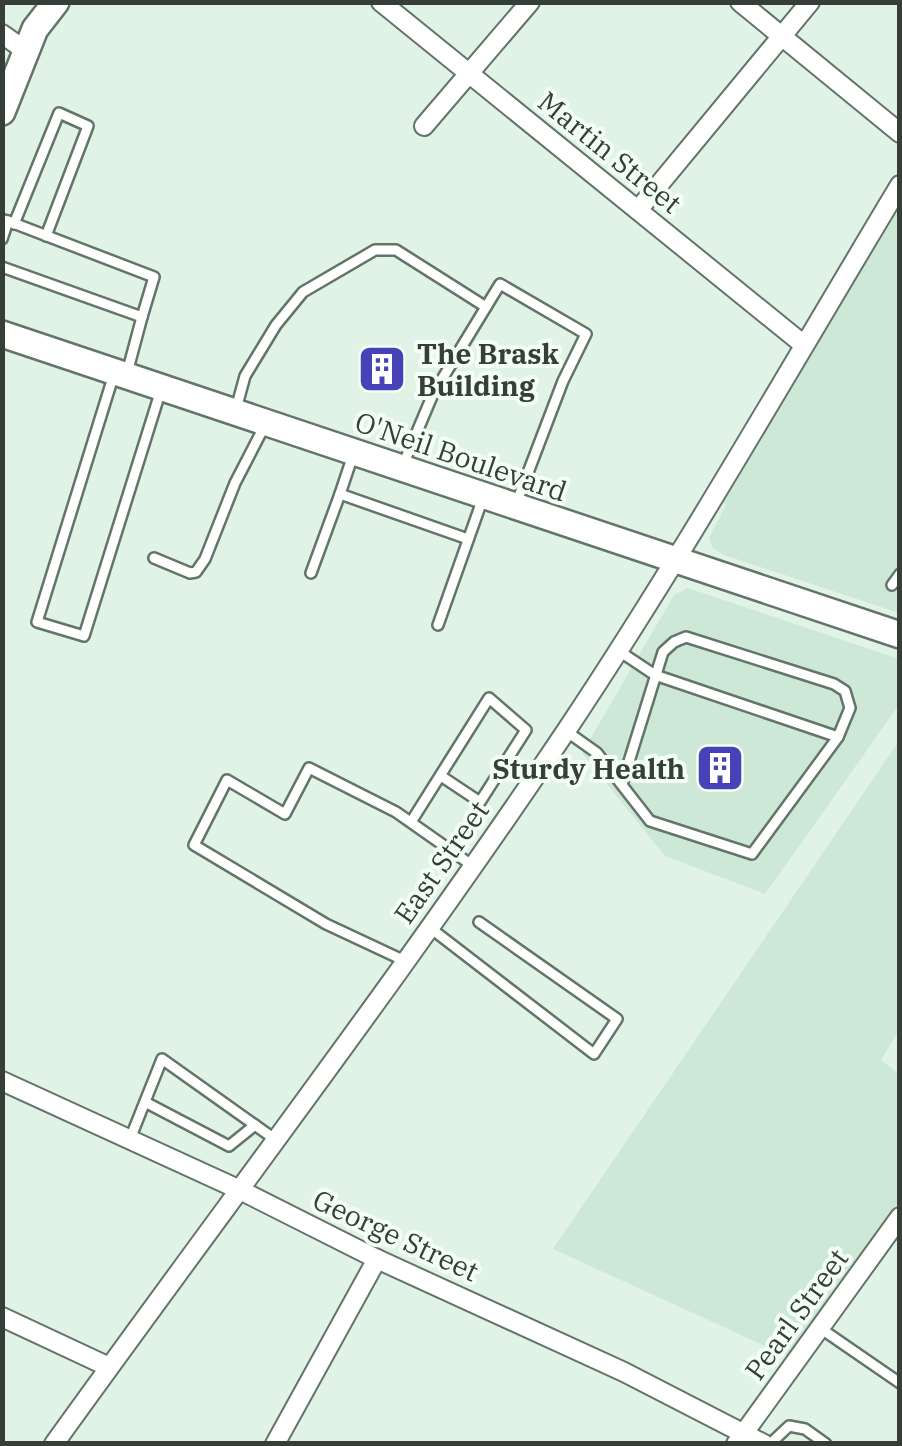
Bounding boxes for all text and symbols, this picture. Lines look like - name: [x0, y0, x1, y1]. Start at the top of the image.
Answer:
- street label: Martin Street: [531, 83, 689, 221]
- place label: The Brask Building: [417, 335, 559, 404]
- building icon: The Brask Building: [356, 343, 408, 395]
- street label: O'Neil Boulevard: [350, 402, 572, 510]
- building icon: Sturdy Health: [694, 742, 746, 794]
- place label: Sturdy Health: [492, 750, 685, 787]
- street label: East Street: [385, 793, 497, 931]
- street label: George Street: [307, 1180, 485, 1290]
- street label: Pearl Street: [736, 1241, 856, 1387]

